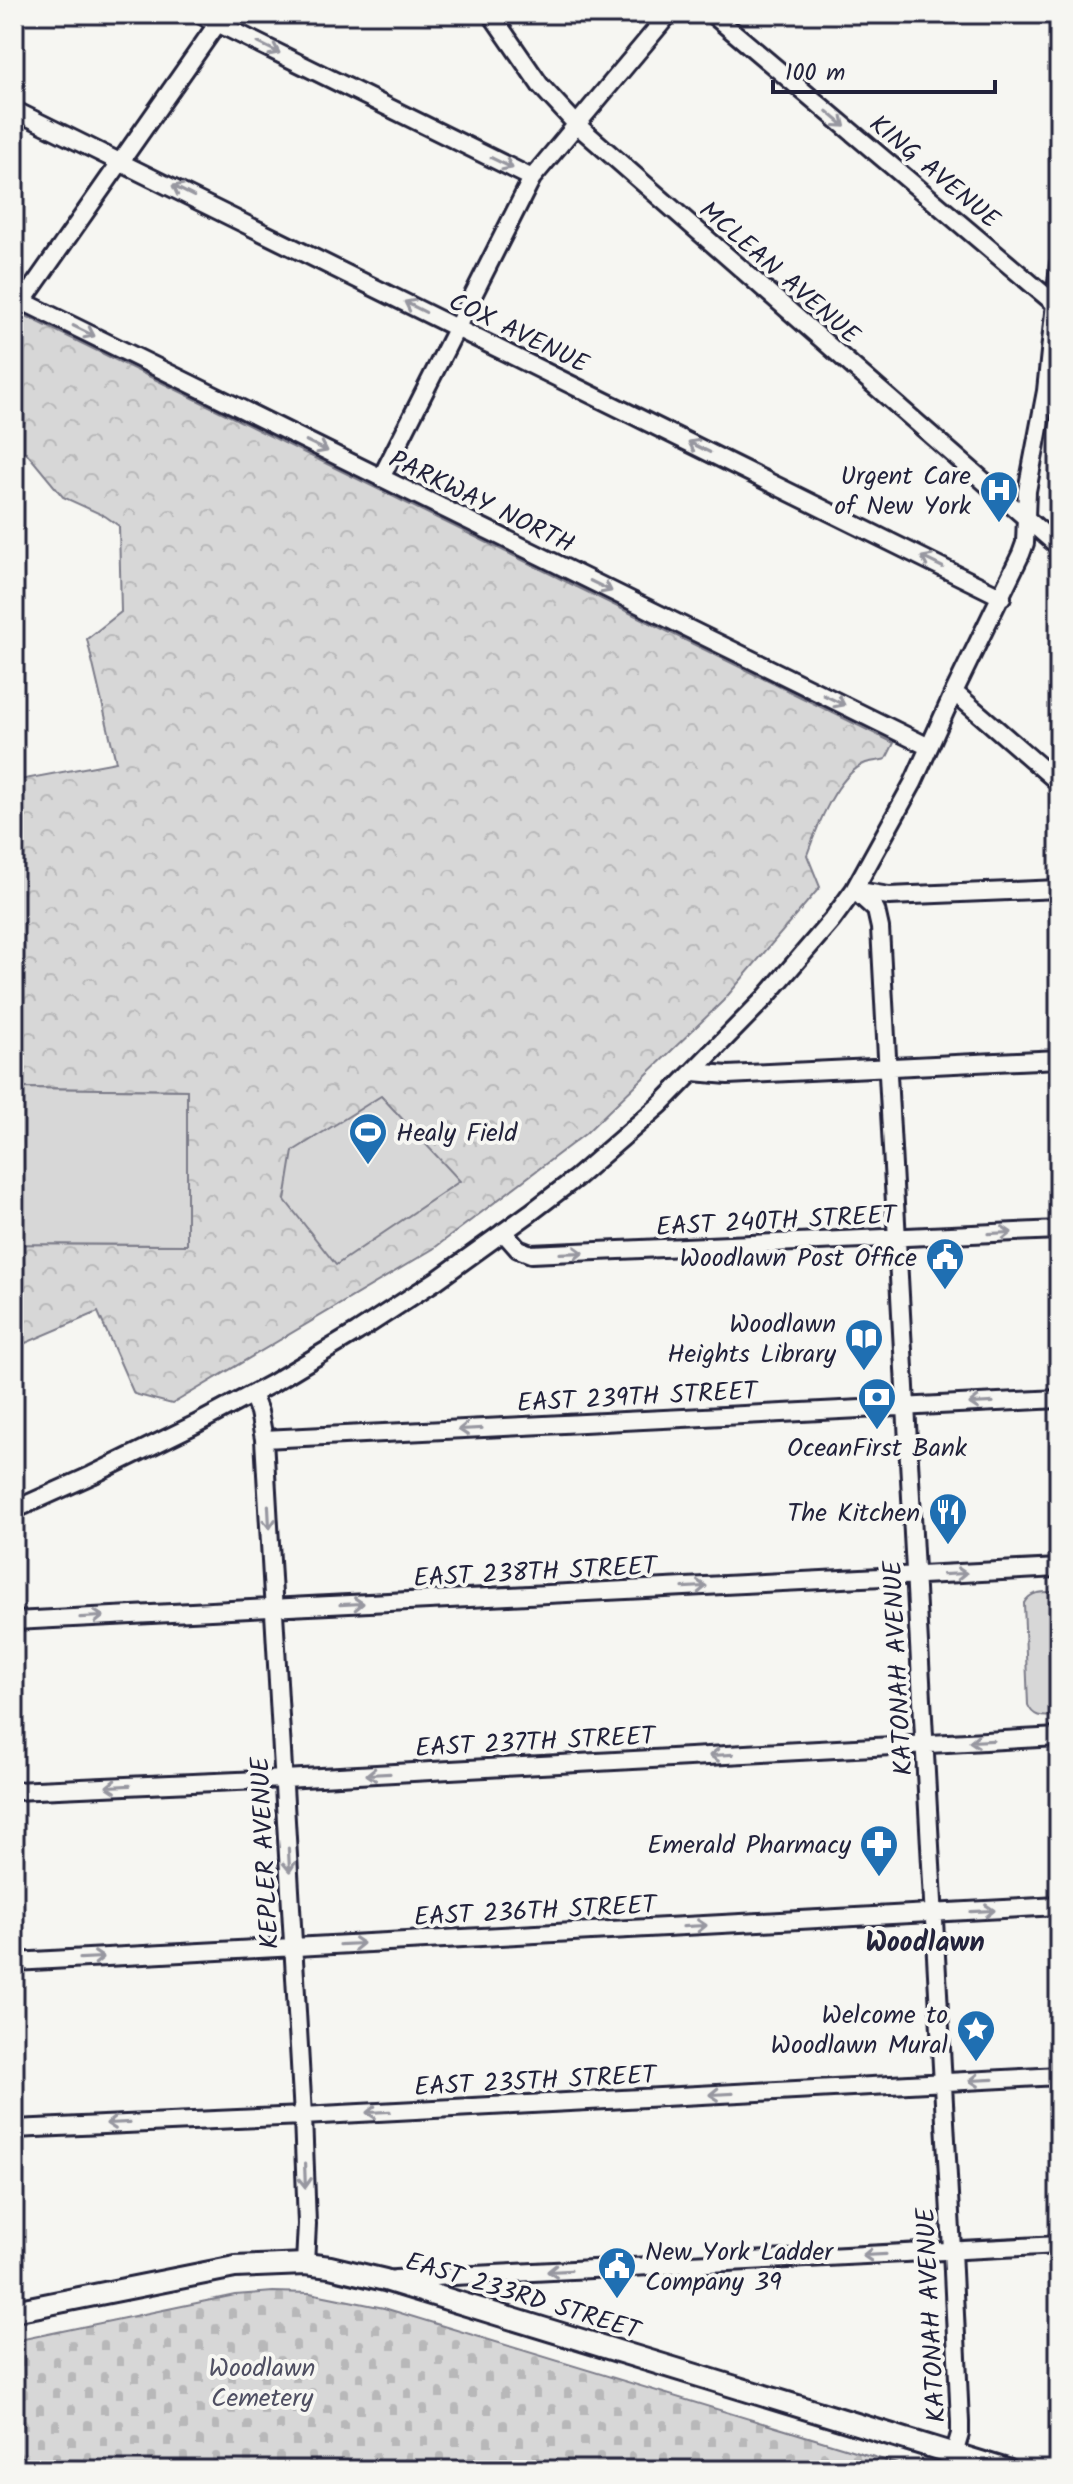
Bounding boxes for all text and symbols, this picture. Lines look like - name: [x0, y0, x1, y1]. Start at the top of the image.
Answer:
- one-way arrow: [257, 41, 281, 57]
- scale bar: [773, 44, 995, 94]
- text: 100 m: [785, 54, 845, 93]
- street label: KING AVENUE: [859, 105, 1009, 241]
- one-way arrow: [825, 110, 846, 128]
- one-way arrow: [490, 156, 514, 172]
- one-way arrow: [171, 183, 195, 199]
- street label: MCLEAN AVENUE: [688, 191, 869, 356]
- street label: COX AVENUE: [441, 282, 596, 386]
- one-way arrow: [404, 299, 428, 315]
- one-way arrow: [72, 324, 96, 339]
- one-way arrow: [305, 439, 329, 454]
- one-way arrow: [687, 439, 711, 455]
- street label: PARKWAY NORTH: [381, 440, 581, 566]
- place label: Urgent Care of New York: [834, 456, 972, 528]
- hospital icon: Urgent Care of New York: [978, 469, 1020, 524]
- one-way arrow: [920, 554, 944, 570]
- one-way arrow: [588, 578, 612, 594]
- one-way arrow: [822, 694, 845, 709]
- sports icon: Healy Field: [347, 1111, 389, 1166]
- place label: Healy Field: [396, 1113, 518, 1155]
- street label: EAST 240TH STREET: [655, 1195, 899, 1249]
- one-way arrow: [986, 1225, 1013, 1240]
- public building icon: Woodlawn Post Office: [924, 1236, 966, 1291]
- place label: Woodlawn Post Office: [680, 1238, 917, 1280]
- one-way arrow: [558, 1245, 585, 1260]
- place label: Woodlawn Heights Library: [667, 1304, 837, 1376]
- library icon: Woodlawn Heights Library: [843, 1317, 885, 1372]
- street label: EAST 239TH STREET: [516, 1371, 761, 1425]
- bank icon: OceanFirst Bank: [856, 1376, 898, 1431]
- one-way arrow: [968, 1395, 995, 1410]
- one-way arrow: [457, 1421, 484, 1436]
- place label: OceanFirst Bank: [787, 1428, 968, 1470]
- restaurant icon: The Kitchen: [927, 1491, 969, 1546]
- place label: The Kitchen: [787, 1493, 920, 1535]
- one-way arrow: [262, 1503, 277, 1530]
- street label: EAST 238TH STREET: [412, 1546, 660, 1600]
- street label: KATONAH AVENUE: [872, 1558, 926, 1777]
- one-way arrow: [941, 1566, 968, 1581]
- one-way arrow: [681, 1579, 708, 1594]
- one-way arrow: [338, 1596, 365, 1611]
- one-way arrow: [78, 1609, 105, 1624]
- street label: EAST 237TH STREET: [414, 1716, 658, 1770]
- one-way arrow: [968, 1734, 995, 1749]
- one-way arrow: [709, 1748, 735, 1763]
- street label: KEPLER AVENUE: [240, 1755, 292, 1950]
- one-way arrow: [365, 1766, 392, 1781]
- one-way arrow: [105, 1779, 132, 1794]
- pharmacy icon: Emerald Pharmacy: [858, 1823, 900, 1878]
- place label: Emerald Pharmacy: [647, 1825, 852, 1867]
- one-way arrow: [282, 1846, 297, 1873]
- street label: EAST 236TH STREET: [413, 1885, 659, 1939]
- one-way arrow: [969, 1903, 996, 1918]
- one-way arrow: [681, 1918, 708, 1933]
- district label: Woodlawn: [865, 1921, 985, 1966]
- one-way arrow: [338, 1936, 364, 1951]
- one-way arrow: [78, 1951, 105, 1966]
- place label: Welcome to Woodlawn Mural: [771, 1995, 948, 2067]
- place icon: Welcome to Woodlawn Mural: [955, 2008, 997, 2063]
- street label: EAST 235TH STREET: [413, 2055, 659, 2109]
- one-way arrow: [968, 2073, 995, 2088]
- one-way arrow: [709, 2087, 735, 2102]
- one-way arrow: [365, 2105, 392, 2120]
- one-way arrow: [105, 2116, 132, 2131]
- one-way arrow: [297, 2162, 312, 2189]
- street label: KATONAH AVENUE: [905, 2205, 959, 2424]
- place label: New York Ladder Company 39: [645, 2232, 834, 2304]
- street label: EAST 233RD STREET: [400, 2241, 647, 2353]
- public building icon: New York Ladder Company 39: [596, 2245, 638, 2300]
- one-way arrow: [861, 2247, 888, 2262]
- one-way arrow: [546, 2264, 573, 2279]
- park label: Woodlawn Cemetery: [209, 2348, 315, 2420]

